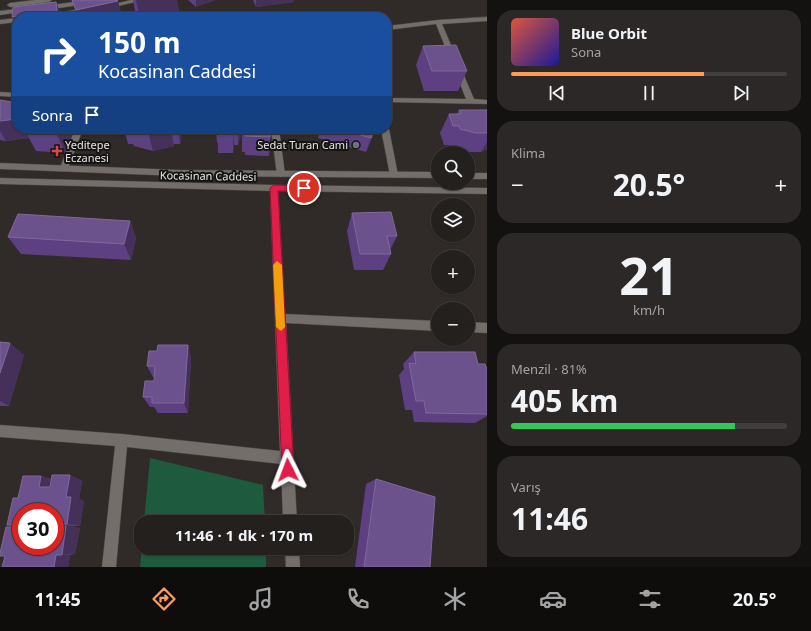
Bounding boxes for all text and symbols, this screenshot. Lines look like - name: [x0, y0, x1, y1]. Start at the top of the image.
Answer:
- text: 150 m: [98, 23, 181, 61]
- text: Blue Orbit: [571, 23, 647, 43]
- icon: right: [32, 28, 84, 80]
- text: Sona: [571, 43, 601, 61]
- text: Kocasinan Caddesi: [98, 59, 256, 83]
- icon: previous: [546, 82, 568, 104]
- icon: pause: [638, 82, 660, 104]
- icon: next: [730, 82, 752, 104]
- icon: arrive: [81, 104, 103, 126]
- text: Sonra: [32, 105, 73, 125]
- place label: Yeditepe Eczanesi: [65, 137, 110, 165]
- place label: Sedat Turan Cami: [257, 137, 348, 152]
- marker: Sedat Turan Cami: [351, 140, 361, 150]
- text: Klima: [511, 144, 545, 162]
- marker: Yeditepe Eczanesi: [52, 146, 62, 156]
- map controls: [431, 146, 475, 346]
- button: search: [431, 146, 475, 190]
- text: 20.5°: [613, 164, 685, 205]
- street label: Kocasinan Caddesi: [160, 167, 256, 184]
- text: −: [511, 169, 524, 199]
- text: +: [774, 169, 787, 199]
- pin: [287, 171, 321, 205]
- icon: arrive: [293, 177, 315, 199]
- button: layers: [431, 198, 475, 242]
- text: 21: [619, 239, 679, 310]
- button: +: [431, 250, 475, 294]
- text: km/h: [633, 301, 665, 319]
- button: −: [431, 302, 475, 346]
- text: Menzil · 81%: [511, 360, 587, 378]
- text: 405 km: [511, 380, 618, 421]
- position arrow: [267, 449, 309, 491]
- text: Varış: [511, 478, 541, 496]
- text: 11:46: [511, 498, 588, 539]
- speed limit sign: 30: [12, 503, 64, 555]
- text: 11:46 · 1 dk · 170 m: [175, 525, 313, 545]
- icon: directions: [150, 585, 178, 613]
- icon: music: [247, 585, 275, 613]
- icon: phone: [344, 585, 372, 613]
- icon: climate: [441, 585, 469, 613]
- icon: car: [539, 585, 567, 613]
- icon: filters: [636, 585, 664, 613]
- text: 11:45: [35, 587, 81, 611]
- text: 20.5°: [733, 587, 776, 611]

